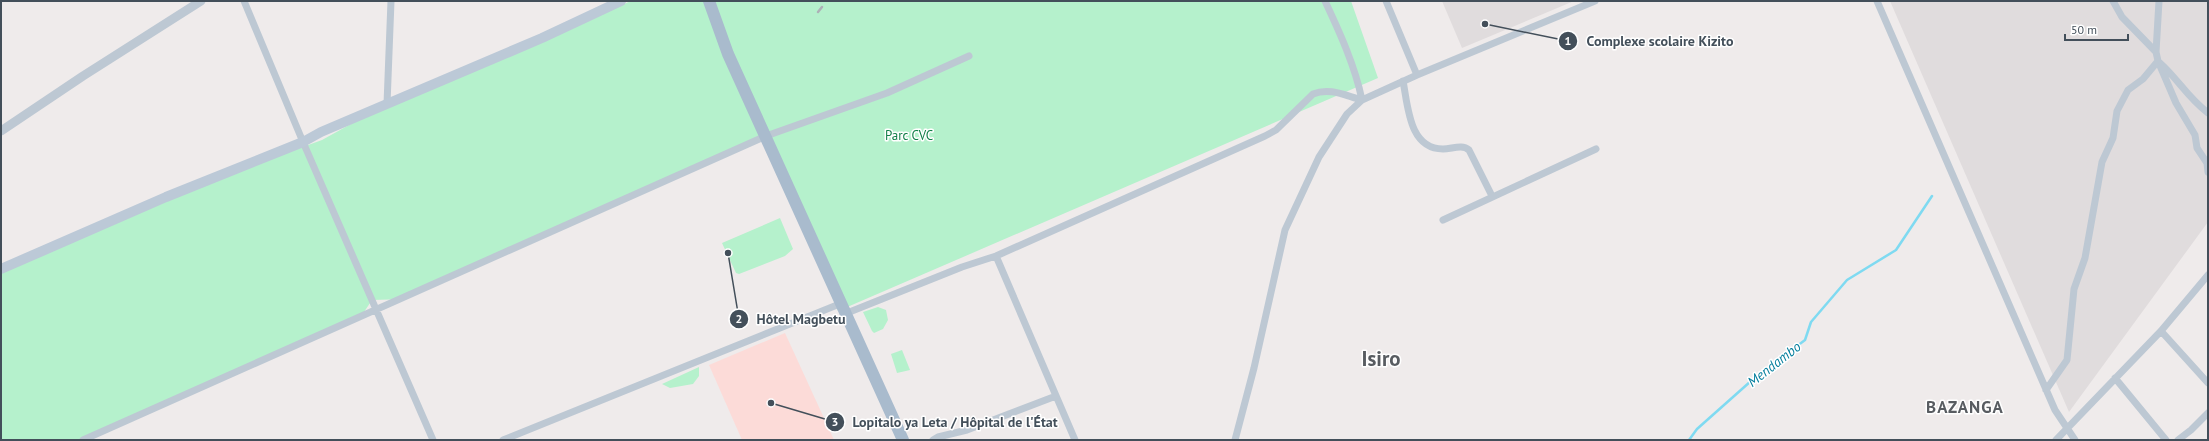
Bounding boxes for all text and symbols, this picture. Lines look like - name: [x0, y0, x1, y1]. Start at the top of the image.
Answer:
- scale bar: [2065, 16, 2128, 42]
- text: 50 m: [2071, 22, 2097, 37]
- callout: Complexe scolaire Kizito: [1558, 28, 1741, 54]
- text: Complexe scolaire Kizito: [1587, 32, 1734, 50]
- text: 1: [1565, 33, 1571, 48]
- park label: Parc CVC: [885, 127, 933, 144]
- callout: Hôtel Magbetu: [729, 306, 854, 332]
- text: Hôtel Magbetu: [757, 310, 845, 328]
- text: 2: [736, 311, 742, 326]
- water label: Mendambo: [1744, 337, 1804, 391]
- district label: Isiro: [1361, 345, 1401, 372]
- district label: BAZANGA: [1926, 396, 2004, 418]
- callout: Lopitalo ya Leta / Hôpital de l'État: [825, 409, 1066, 435]
- text: Lopitalo ya Leta / Hôpital de l'État: [852, 413, 1058, 431]
- text: 3: [832, 414, 838, 429]

